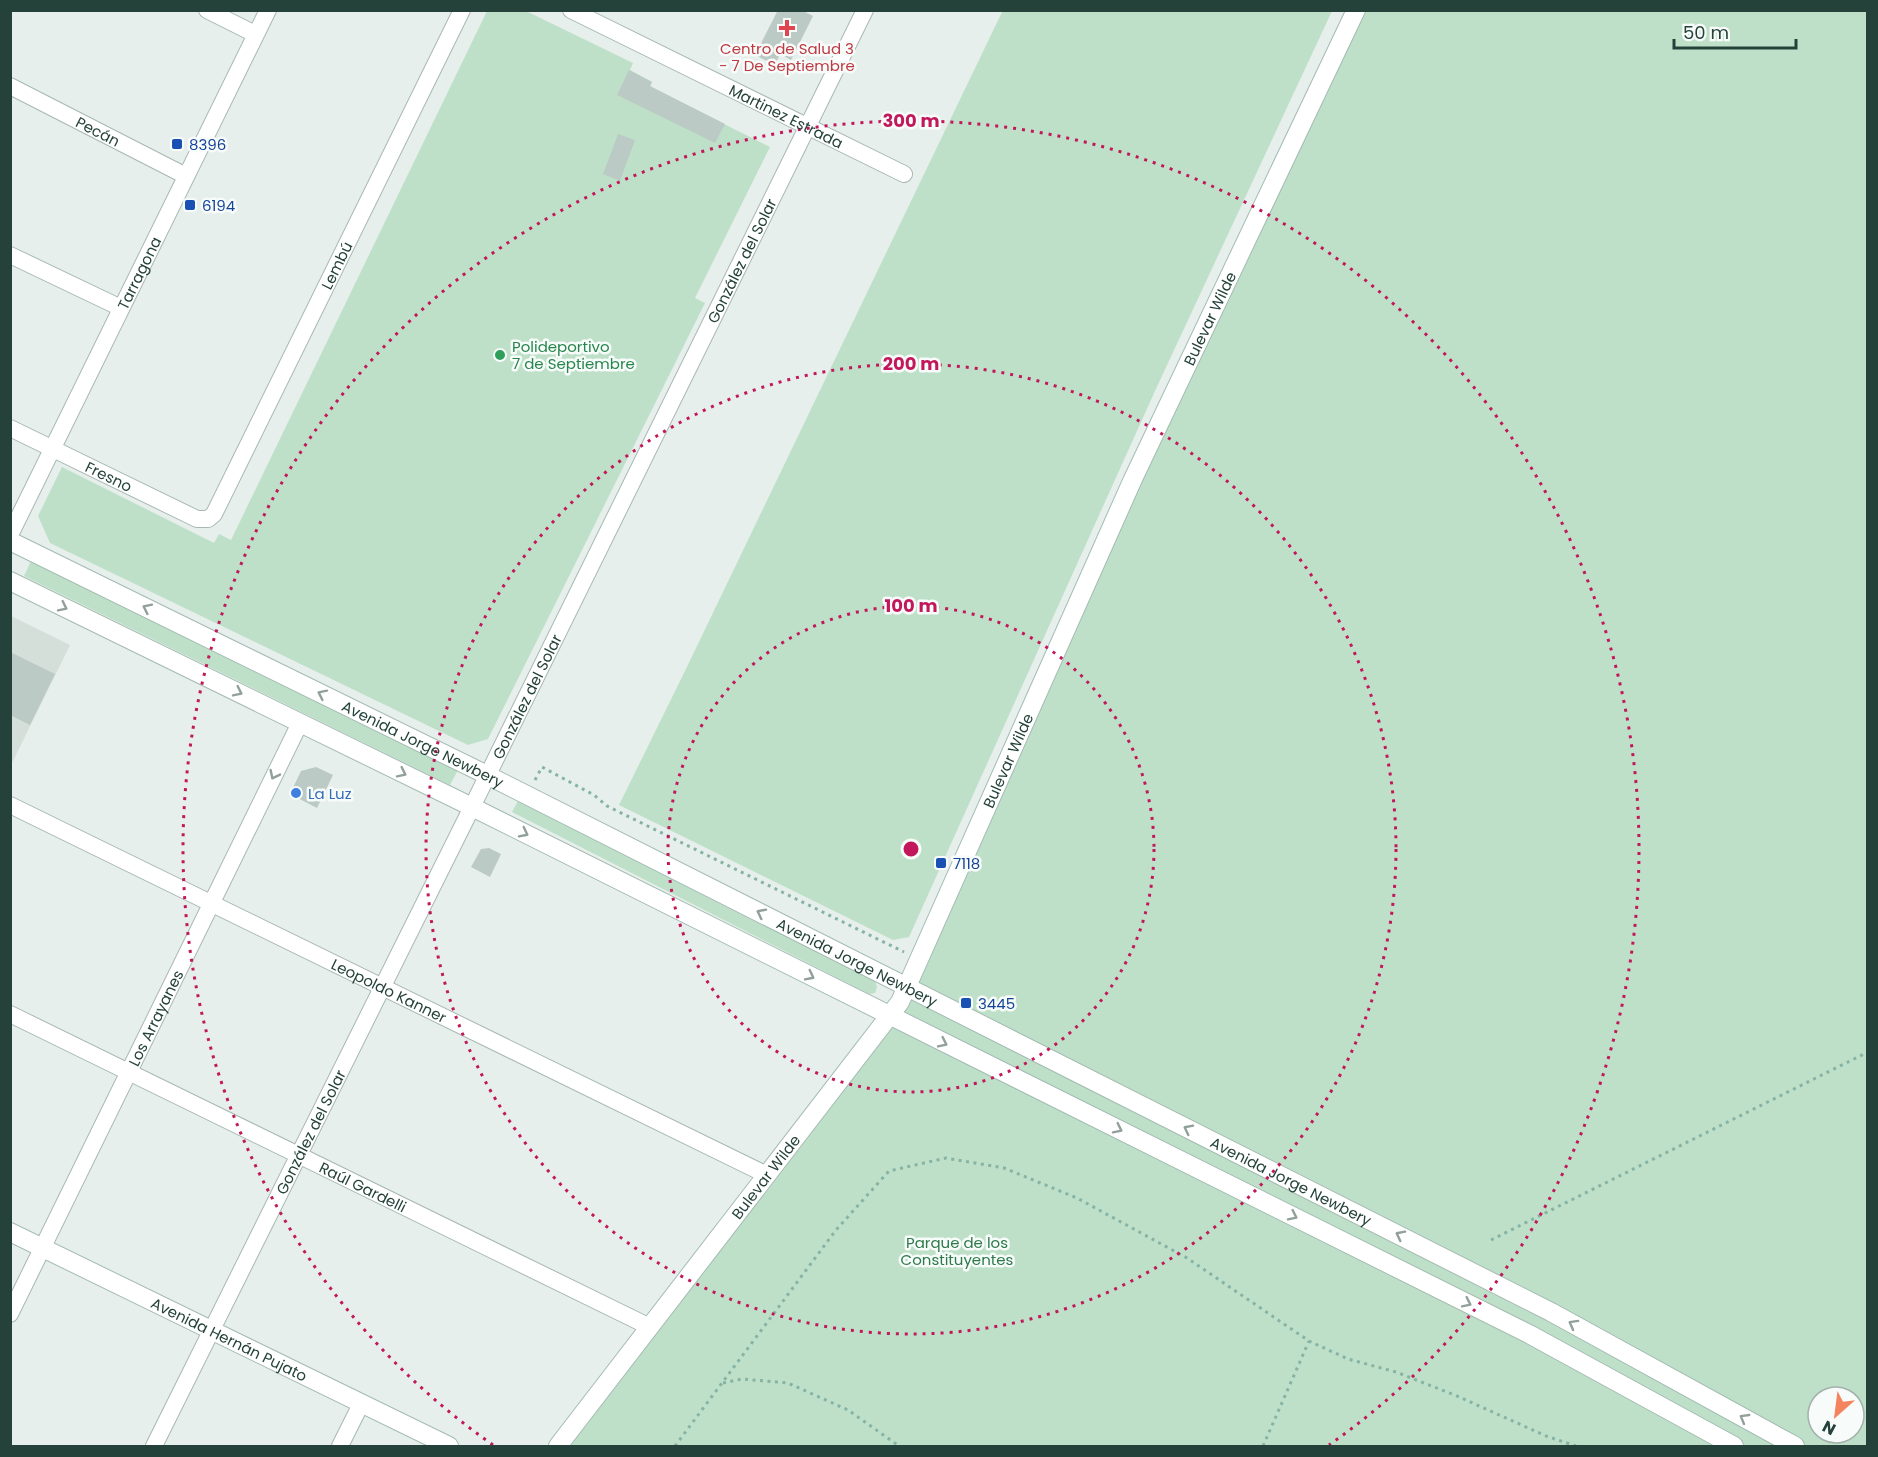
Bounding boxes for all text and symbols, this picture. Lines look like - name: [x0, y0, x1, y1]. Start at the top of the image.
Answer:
- scale bar: [1674, 12, 1796, 50]
- marker: Centro de Salud 3 - 7 De Septiembre: [778, 19, 796, 37]
- text: 50 m: [1683, 20, 1729, 45]
- place label: Centro de Salud 3 - 7 De Septiembre: [719, 38, 855, 76]
- street label: Martinez Estrada: [726, 79, 847, 153]
- text: 300 m: [882, 108, 940, 133]
- street label: Pecán: [73, 111, 124, 151]
- place label: 8396: [189, 134, 226, 155]
- marker: 8396: [170, 137, 184, 151]
- street label: González del Solar: [702, 194, 781, 327]
- place label: 6194: [202, 195, 235, 216]
- marker: 6194: [183, 198, 197, 212]
- street label: Tarragona: [112, 233, 166, 313]
- street label: Lembú: [316, 238, 357, 293]
- street label: Bulevar Wilde: [1178, 268, 1241, 369]
- place label: Polideportivo 7 de Septiembre: [512, 336, 635, 374]
- marker: Polideportivo 7 de Septiembre: [493, 348, 507, 362]
- text: 200 m: [883, 351, 939, 376]
- street label: Fresno: [82, 456, 136, 496]
- text: 100 m: [884, 593, 938, 618]
- one-way arrow: [57, 599, 68, 611]
- one-way arrow: [142, 604, 153, 616]
- street label: González del Solar: [487, 630, 566, 762]
- one-way arrow: [232, 685, 243, 697]
- one-way arrow: [317, 690, 328, 701]
- street label: Avenida Jorge Newbery: [339, 695, 508, 793]
- street label: Bulevar Wilde: [977, 710, 1038, 811]
- one-way arrow: [396, 765, 407, 777]
- one-way arrow: [270, 769, 282, 780]
- place label: La Luz: [308, 783, 352, 804]
- marker: La Luz: [289, 786, 303, 800]
- one-way arrow: [518, 826, 529, 838]
- centre of rings: [901, 839, 921, 859]
- place label: 7118: [953, 853, 980, 874]
- marker: 7118: [934, 856, 948, 870]
- one-way arrow: [756, 909, 767, 921]
- street label: Avenida Jorge Newbery: [773, 912, 942, 1012]
- street label: Leopoldo Kanner: [328, 953, 451, 1028]
- street label: Los Arrayanes: [123, 966, 188, 1069]
- one-way arrow: [804, 969, 815, 981]
- place label: 3445: [978, 993, 1015, 1014]
- marker: 3445: [959, 996, 973, 1010]
- one-way arrow: [937, 1035, 948, 1047]
- street label: González del Solar: [271, 1066, 350, 1198]
- one-way arrow: [1112, 1122, 1123, 1134]
- one-way arrow: [1183, 1124, 1194, 1136]
- street label: Bulevar Wilde: [726, 1130, 805, 1223]
- street label: Avenida Jorge Newbery: [1207, 1131, 1376, 1230]
- street label: Raúl Gardelli: [316, 1156, 410, 1217]
- one-way arrow: [1286, 1209, 1297, 1220]
- one-way arrow: [1395, 1231, 1406, 1243]
- park label: Parque de los Constituyentes: [901, 1232, 1014, 1270]
- street label: Avenida Hernán Pujato: [148, 1292, 311, 1386]
- one-way arrow: [1461, 1295, 1472, 1307]
- one-way arrow: [1569, 1320, 1580, 1331]
- north arrow: [1806, 1385, 1866, 1445]
- one-way arrow: [1740, 1413, 1750, 1425]
- text: N: [1818, 1415, 1840, 1441]

